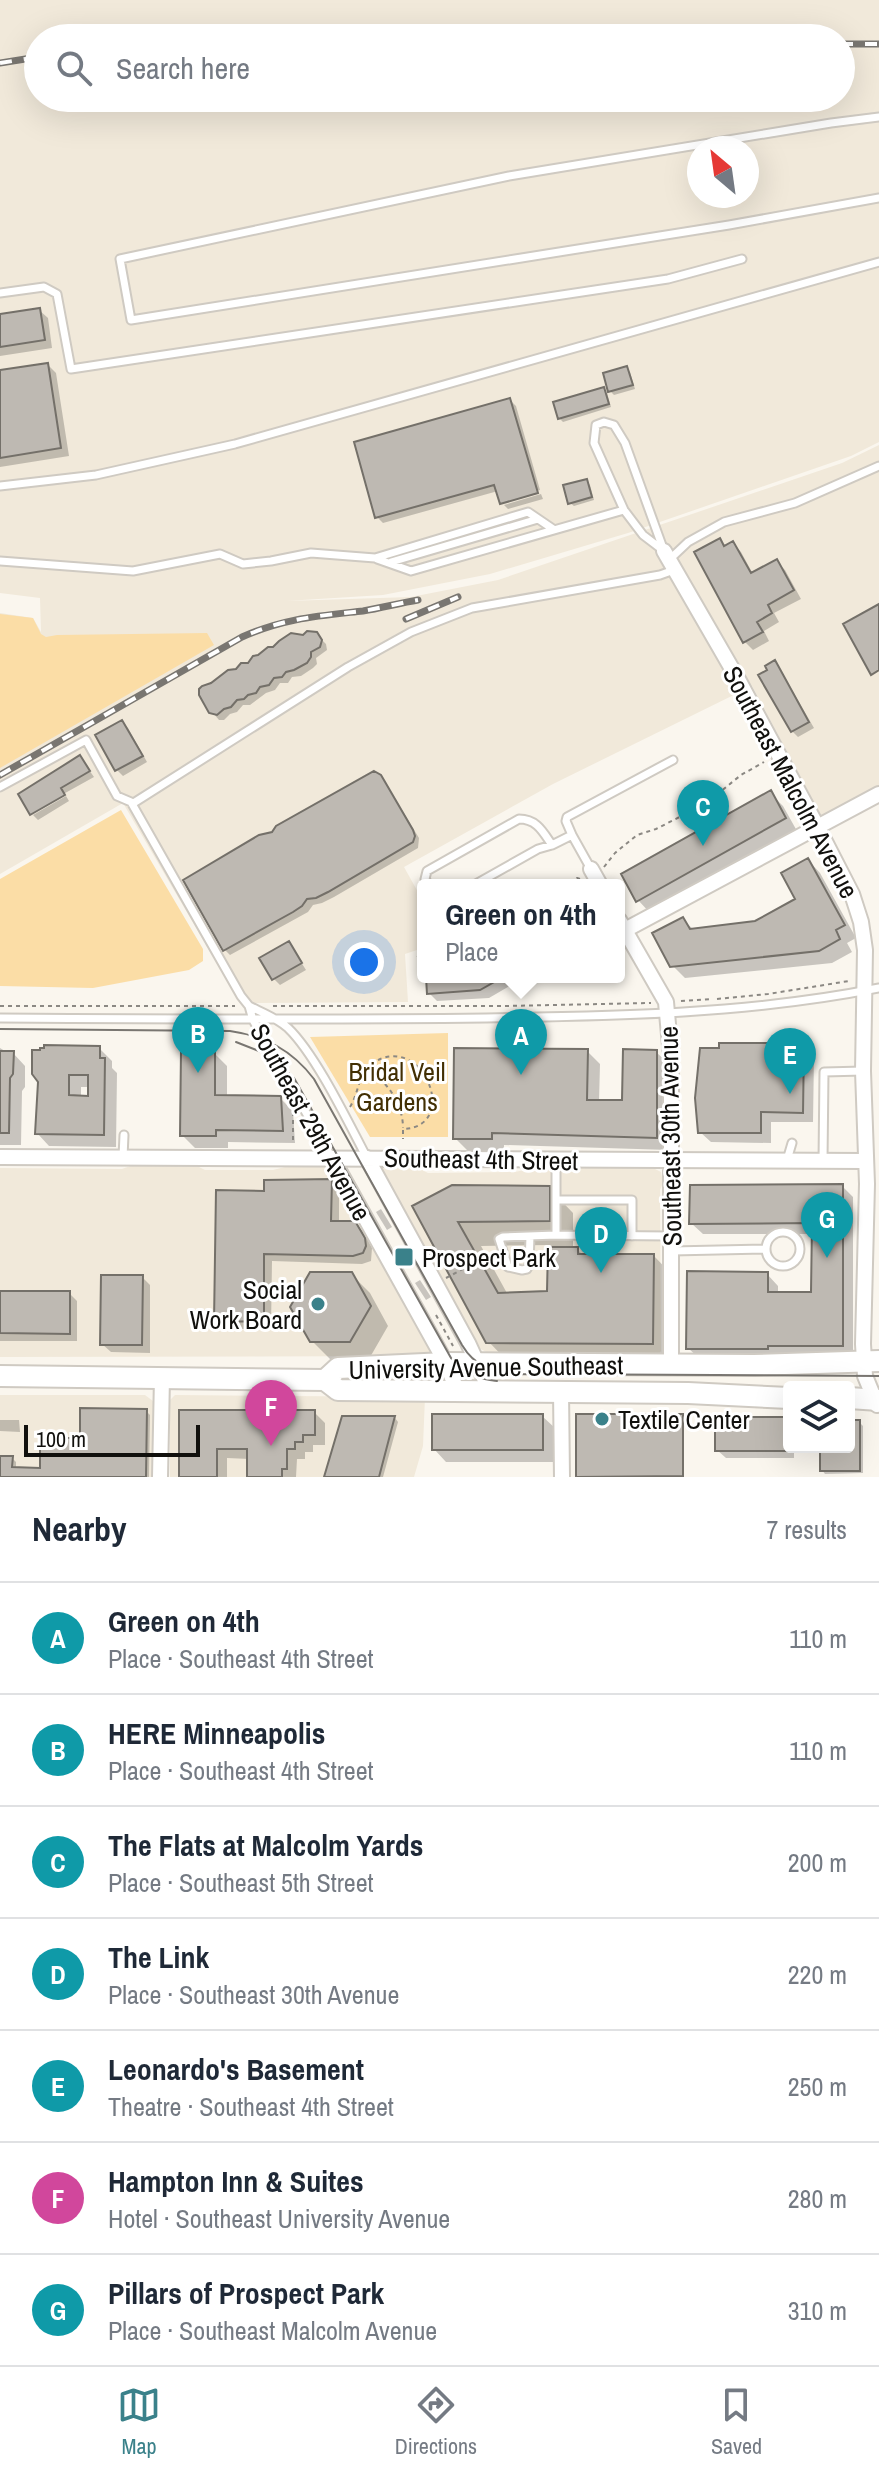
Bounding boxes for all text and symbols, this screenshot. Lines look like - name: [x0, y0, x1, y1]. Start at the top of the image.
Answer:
- search box: [24, 24, 855, 112]
- icon: search: [52, 46, 96, 90]
- text: Search here: [116, 48, 250, 88]
- north arrow: [687, 136, 759, 208]
- street label: Southeast Malcolm Avenue: [715, 660, 867, 904]
- pin: C: [677, 780, 729, 846]
- popup: [417, 879, 625, 983]
- text: Green on 4th: [445, 894, 597, 934]
- text: Place: [445, 934, 498, 969]
- your location: [344, 942, 384, 982]
- pin: B: [172, 1007, 224, 1073]
- pin: A: [495, 1009, 547, 1075]
- street label: Southeast 29th Avenue: [242, 1017, 380, 1227]
- street label: Southeast 30th Avenue: [651, 1026, 689, 1246]
- pin: E: [764, 1028, 816, 1094]
- park label: Bridal Veil Gardens: [348, 1054, 446, 1119]
- street label: Southeast 4th Street: [384, 1140, 579, 1178]
- pin: G: [801, 1192, 853, 1258]
- pin: D: [575, 1207, 627, 1273]
- place label: Prospect Park: [422, 1240, 556, 1275]
- marker: Prospect Park: [393, 1246, 415, 1268]
- place label: Social Work Board: [190, 1272, 302, 1337]
- marker: Social Work Board: [309, 1295, 327, 1313]
- street label: University Avenue Southeast: [348, 1347, 624, 1387]
- pin: F: [245, 1380, 297, 1446]
- map controls: [783, 1381, 855, 1453]
- button: layers: [783, 1381, 855, 1453]
- place label: Textile Center: [618, 1402, 750, 1437]
- marker: Textile Center: [593, 1410, 611, 1428]
- scale bar: [24, 1421, 200, 1457]
- text: 100 m: [36, 1424, 86, 1454]
- text: Nearby: [32, 1506, 127, 1552]
- text: 7 results: [766, 1512, 847, 1547]
- text: Green on 4th: [108, 1601, 260, 1641]
- text: A: [50, 1621, 66, 1656]
- text: 110 m: [789, 1621, 847, 1656]
- text: Place · Southeast 4th Street: [108, 1641, 374, 1676]
- text: HERE Minneapolis: [108, 1713, 325, 1753]
- text: B: [50, 1733, 66, 1768]
- text: 110 m: [789, 1733, 847, 1768]
- text: Place · Southeast 4th Street: [108, 1753, 374, 1788]
- text: The Flats at Malcolm Yards: [108, 1825, 423, 1865]
- text: C: [50, 1845, 66, 1880]
- text: 200 m: [788, 1845, 847, 1880]
- text: Place · Southeast 5th Street: [108, 1865, 374, 1900]
- text: The Link: [108, 1937, 209, 1977]
- text: D: [50, 1957, 66, 1992]
- text: 220 m: [788, 1957, 847, 1992]
- text: Place · Southeast 30th Avenue: [108, 1977, 399, 2012]
- text: Leonardo's Basement: [108, 2049, 364, 2089]
- text: E: [51, 2069, 65, 2104]
- text: 250 m: [788, 2069, 847, 2104]
- text: Theatre · Southeast 4th Street: [108, 2089, 394, 2124]
- text: Hampton Inn & Suites: [108, 2161, 364, 2201]
- text: F: [51, 2181, 65, 2216]
- text: 280 m: [788, 2181, 847, 2216]
- text: Hotel · Southeast University Avenue: [108, 2201, 450, 2236]
- text: Pillars of Prospect Park: [108, 2273, 384, 2313]
- text: G: [50, 2293, 66, 2328]
- text: 310 m: [788, 2293, 847, 2328]
- text: Place · Southeast Malcolm Avenue: [108, 2313, 437, 2348]
- tab: Map: [117, 2383, 161, 2461]
- tab: Directions: [395, 2383, 477, 2461]
- tab: Saved: [711, 2383, 762, 2461]

